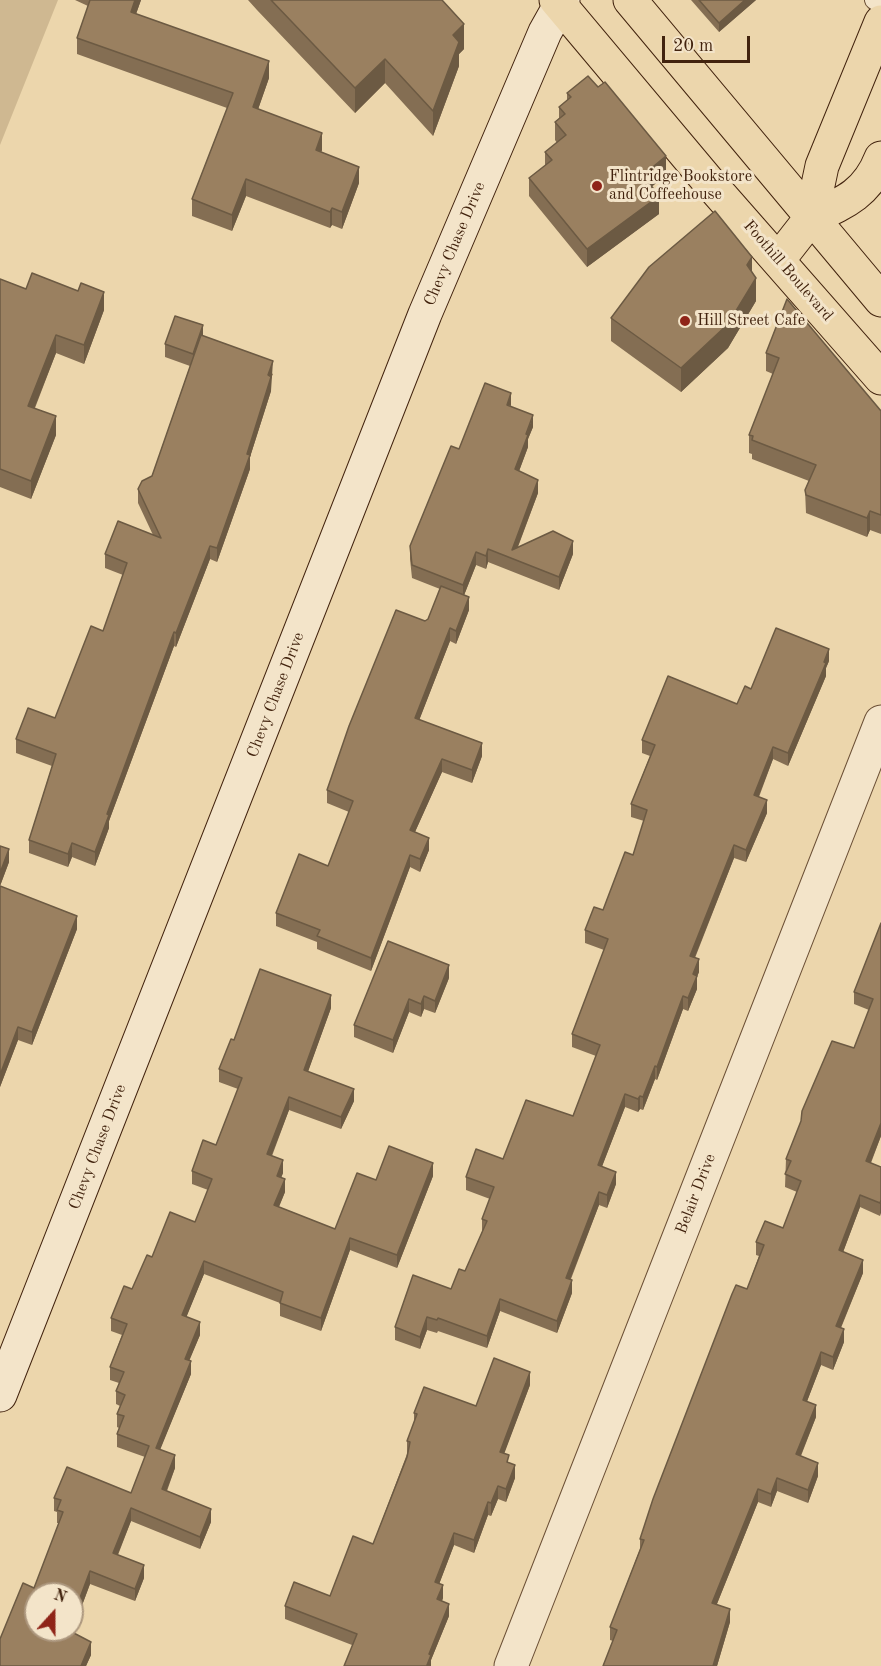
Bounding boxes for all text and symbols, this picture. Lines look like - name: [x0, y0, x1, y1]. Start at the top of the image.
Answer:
- scale bar: [665, 24, 754, 62]
- text: 20 m: [673, 37, 713, 55]
- place label: Flintridge Bookstore and Coffeehouse: [609, 167, 752, 205]
- street label: Chevy Chase Drive: [420, 179, 490, 309]
- marker: Flintridge Bookstore and Coffeehouse: [590, 179, 604, 193]
- street label: Foothill Boulevard: [739, 217, 837, 325]
- place label: Hill Street Cafe: [697, 311, 805, 331]
- marker: Hill Street Cafe: [678, 314, 692, 328]
- street label: Chevy Chase Drive: [243, 630, 309, 760]
- street label: Chevy Chase Drive: [65, 1082, 131, 1212]
- street label: Belair Drive: [672, 1151, 720, 1237]
- north arrow: [24, 1582, 84, 1642]
- text: N: [51, 1587, 68, 1607]

